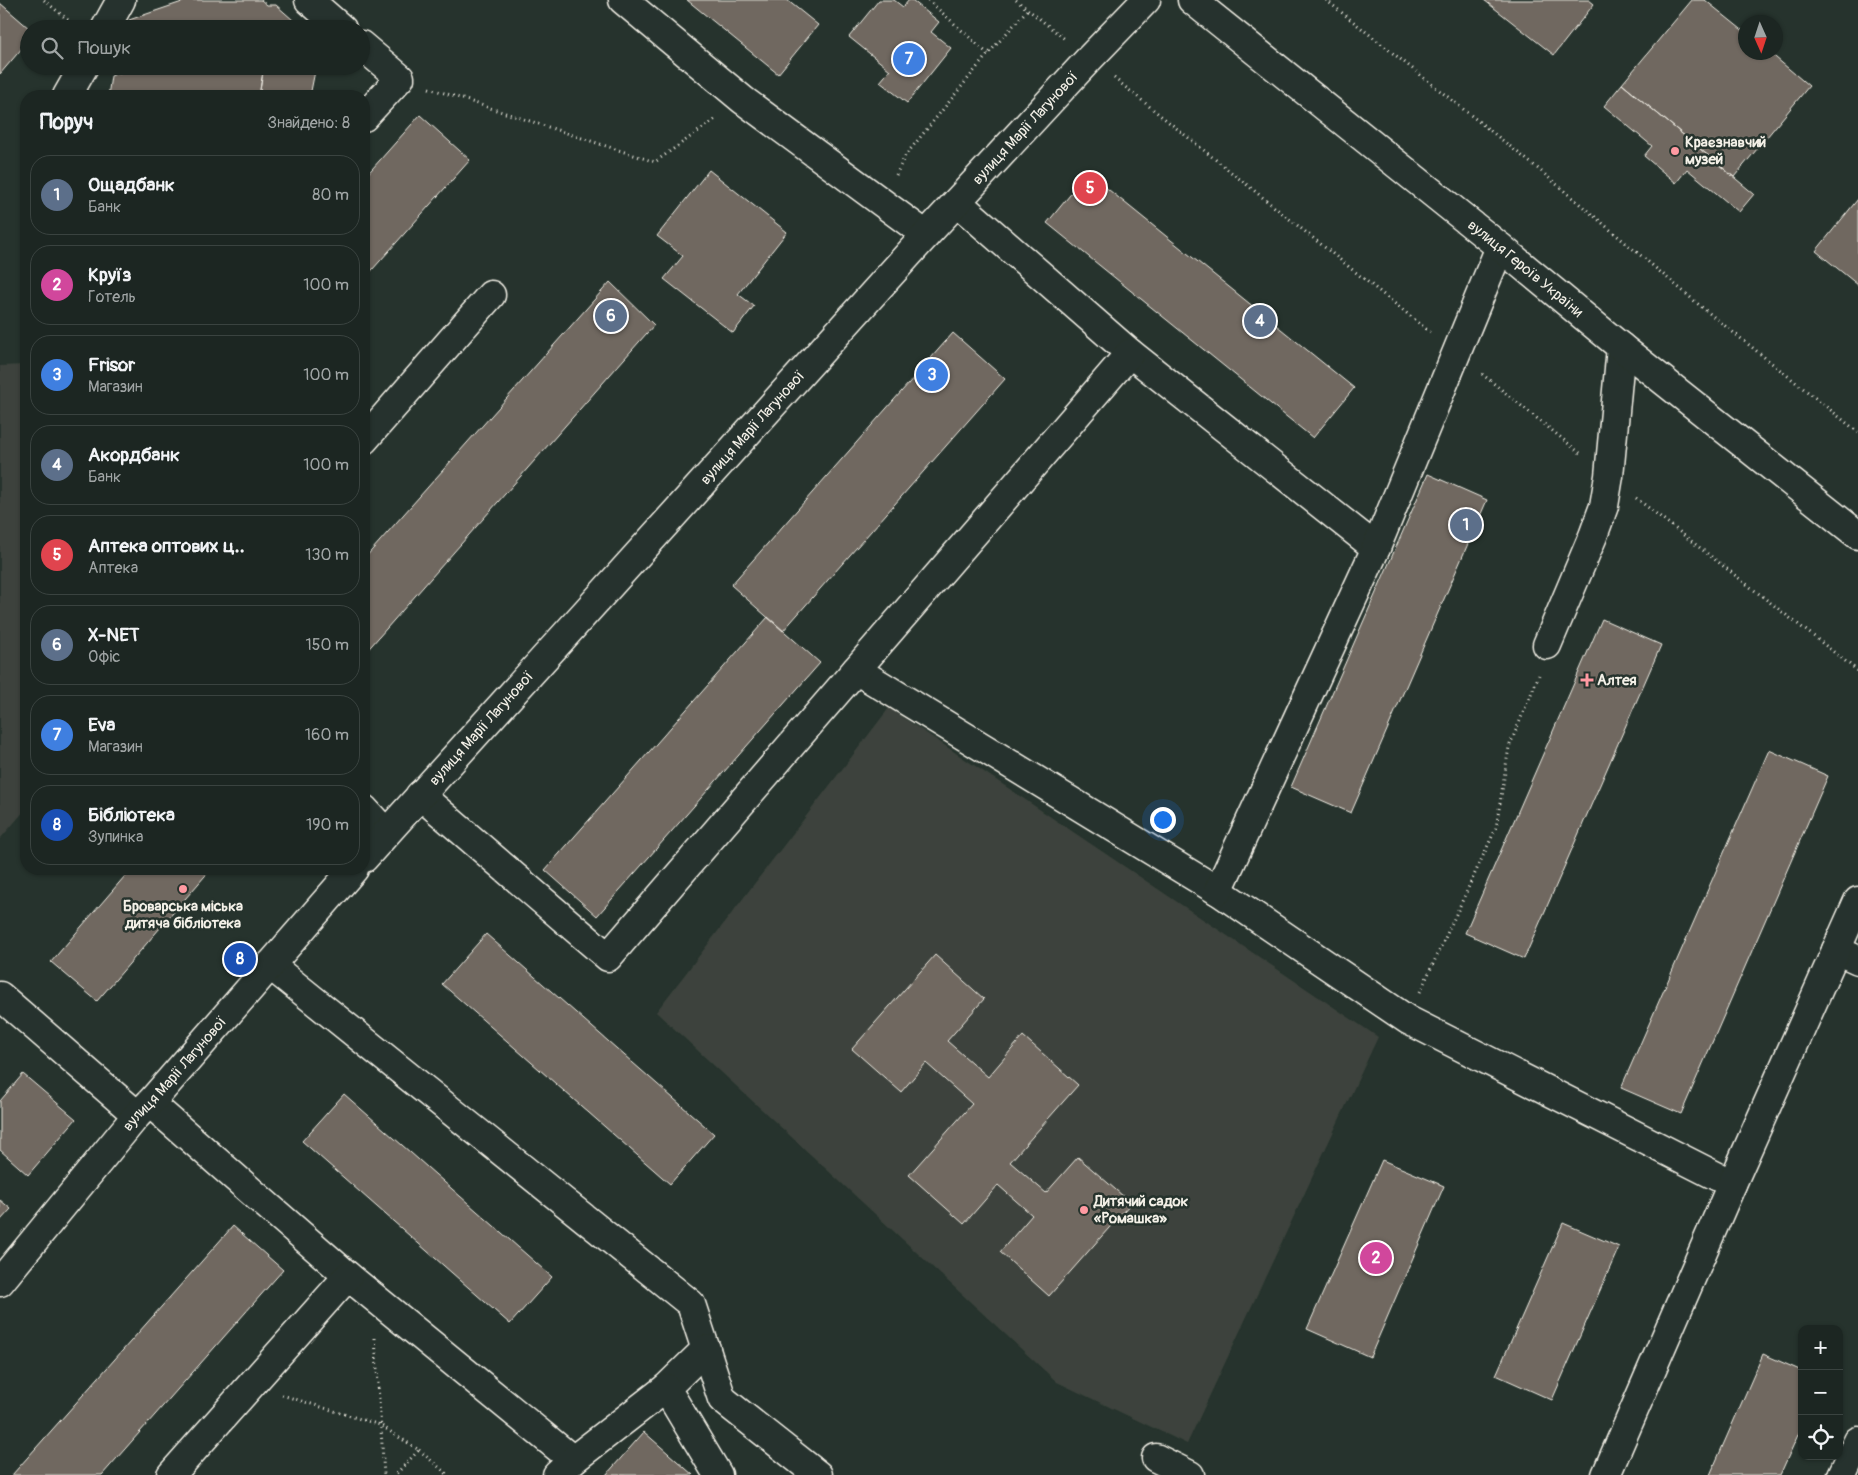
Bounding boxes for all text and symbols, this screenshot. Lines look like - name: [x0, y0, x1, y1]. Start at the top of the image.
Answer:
- north arrow: [1738, 15, 1783, 60]
- search box: [20, 20, 370, 75]
- icon: search: [38, 34, 66, 62]
- text: Пошук: [78, 36, 131, 60]
- pin: 7: [893, 40, 925, 78]
- street label: вулиця Марії Лагунової: [968, 68, 1083, 189]
- text: Поруч: [40, 109, 93, 136]
- text: Знайдено: 8: [267, 113, 350, 133]
- place label: Краєзнавчий музей: [1685, 133, 1766, 169]
- marker: Краєзнавчий музей: [1669, 145, 1681, 157]
- pin: 5: [1074, 169, 1106, 207]
- text: Ощадбанк: [88, 173, 175, 197]
- text: 1: [54, 185, 60, 205]
- text: 80 m: [312, 185, 349, 205]
- text: Банк: [88, 197, 121, 217]
- street label: вулиця Героїв України: [1464, 216, 1587, 322]
- text: Круїз: [88, 263, 132, 287]
- text: 2: [53, 275, 61, 295]
- text: 100 m: [303, 275, 349, 295]
- text: Готель: [88, 287, 136, 307]
- pin: 6: [595, 297, 627, 335]
- pin: 4: [1244, 302, 1276, 340]
- text: Frisor: [88, 353, 135, 377]
- pin: 3: [916, 356, 948, 394]
- text: 3: [53, 365, 61, 385]
- text: 100 m: [303, 365, 349, 385]
- street label: вулиця Марії Лагунової: [696, 366, 809, 489]
- text: Магазин: [88, 377, 143, 397]
- text: Акордбанк: [88, 443, 180, 467]
- text: 4: [52, 455, 62, 475]
- text: 100 m: [303, 455, 349, 475]
- text: Банк: [88, 467, 121, 487]
- pin: 1: [1450, 506, 1482, 544]
- text: Аптека оптових ц‥: [88, 534, 245, 558]
- text: 5: [53, 545, 61, 565]
- text: 130 m: [305, 545, 349, 565]
- text: Аптека: [88, 558, 138, 578]
- text: Х-NET: [88, 623, 140, 647]
- text: 6: [52, 635, 62, 655]
- text: 150 m: [305, 635, 349, 655]
- text: Офіс: [88, 647, 120, 667]
- street label: вулиця Марії Лагунової: [425, 667, 538, 790]
- place label: Алтея: [1597, 671, 1637, 690]
- marker: Алтея: [1581, 674, 1593, 686]
- text: Eva: [88, 713, 115, 737]
- text: 7: [53, 725, 61, 745]
- text: 160 m: [305, 725, 349, 745]
- text: Магазин: [88, 737, 143, 757]
- text: Бібліотека: [88, 803, 175, 827]
- your location: [1150, 807, 1176, 833]
- text: 8: [53, 815, 61, 835]
- text: 190 m: [306, 815, 349, 835]
- text: Зупинка: [88, 827, 143, 847]
- marker: Броварська міська дитяча бібліотека: [177, 883, 189, 895]
- place label: Броварська міська дитяча бібліотека: [123, 897, 243, 933]
- pin: 8: [224, 940, 256, 978]
- street label: вулиця Марії Лагунової: [119, 1013, 231, 1135]
- place label: Дитячий садок «Ромашка»: [1093, 1192, 1189, 1228]
- marker: Дитячий садок «Ромашка»: [1078, 1204, 1090, 1216]
- pin: 2: [1360, 1239, 1392, 1277]
- map controls: [1798, 1325, 1843, 1460]
- button: +: [1798, 1325, 1843, 1370]
- button: −: [1798, 1370, 1843, 1415]
- button: locate: [1798, 1415, 1843, 1460]

